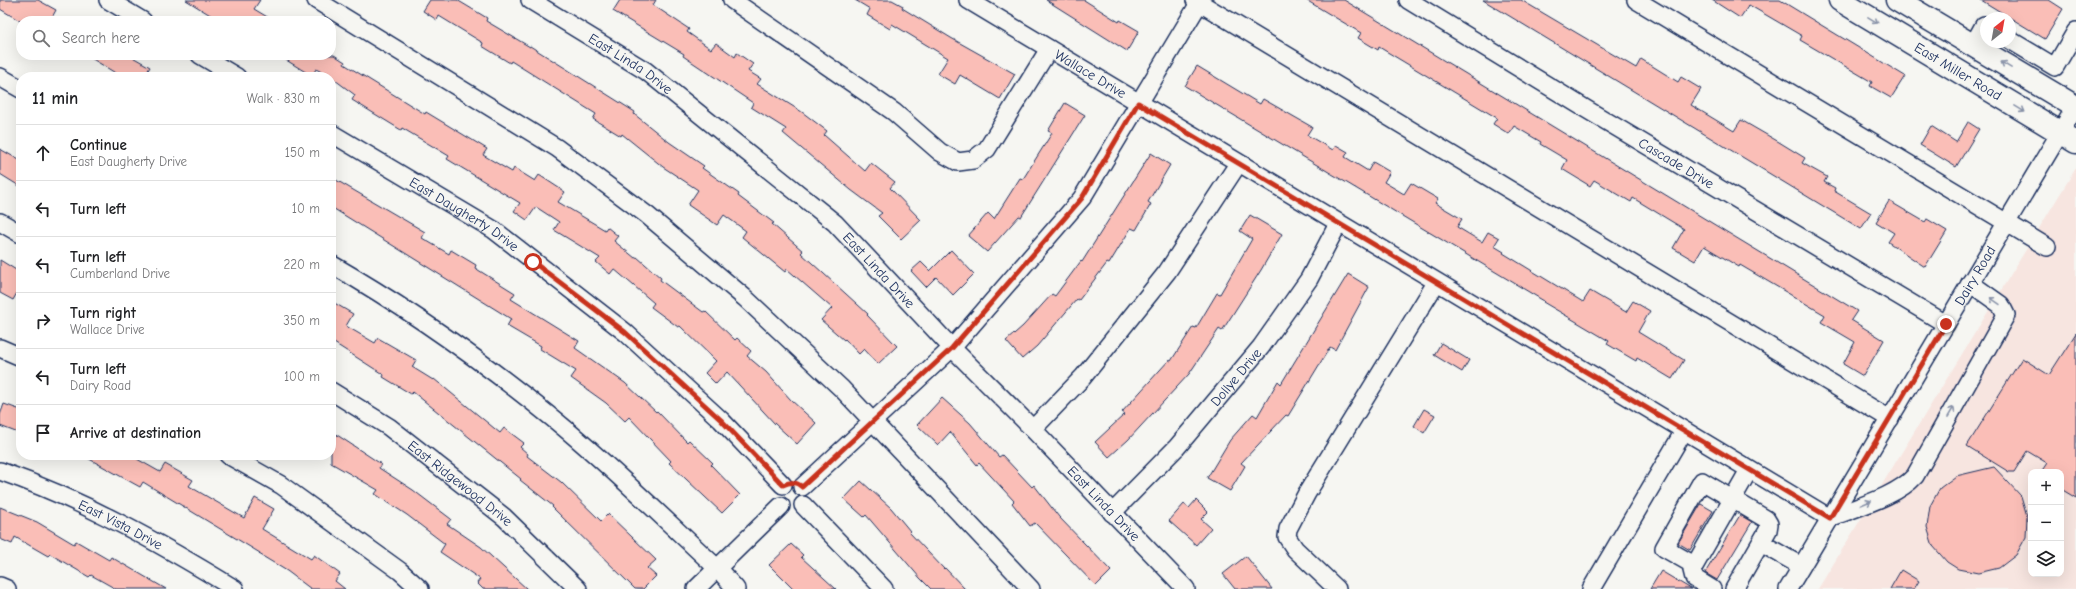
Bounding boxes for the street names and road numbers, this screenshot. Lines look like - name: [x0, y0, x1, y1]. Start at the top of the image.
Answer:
- street label: East Linda Drive: [585, 30, 676, 98]
- street label: East Miller Road: [1911, 39, 2005, 104]
- street label: Wallace Drive: [1051, 46, 1129, 102]
- street label: Cascade Drive: [1635, 134, 1717, 192]
- street label: East Daugherty Drive: [406, 174, 522, 255]
- street label: East Linda Drive: [839, 229, 918, 312]
- street label: Dairy Road: [1951, 243, 2000, 308]
- street label: Dollye Drive: [1207, 345, 1265, 410]
- street label: East Ridgewood Drive: [404, 437, 516, 530]
- street label: East Linda Drive: [1064, 463, 1143, 545]
- street label: East Vista Drive: [76, 496, 165, 554]

